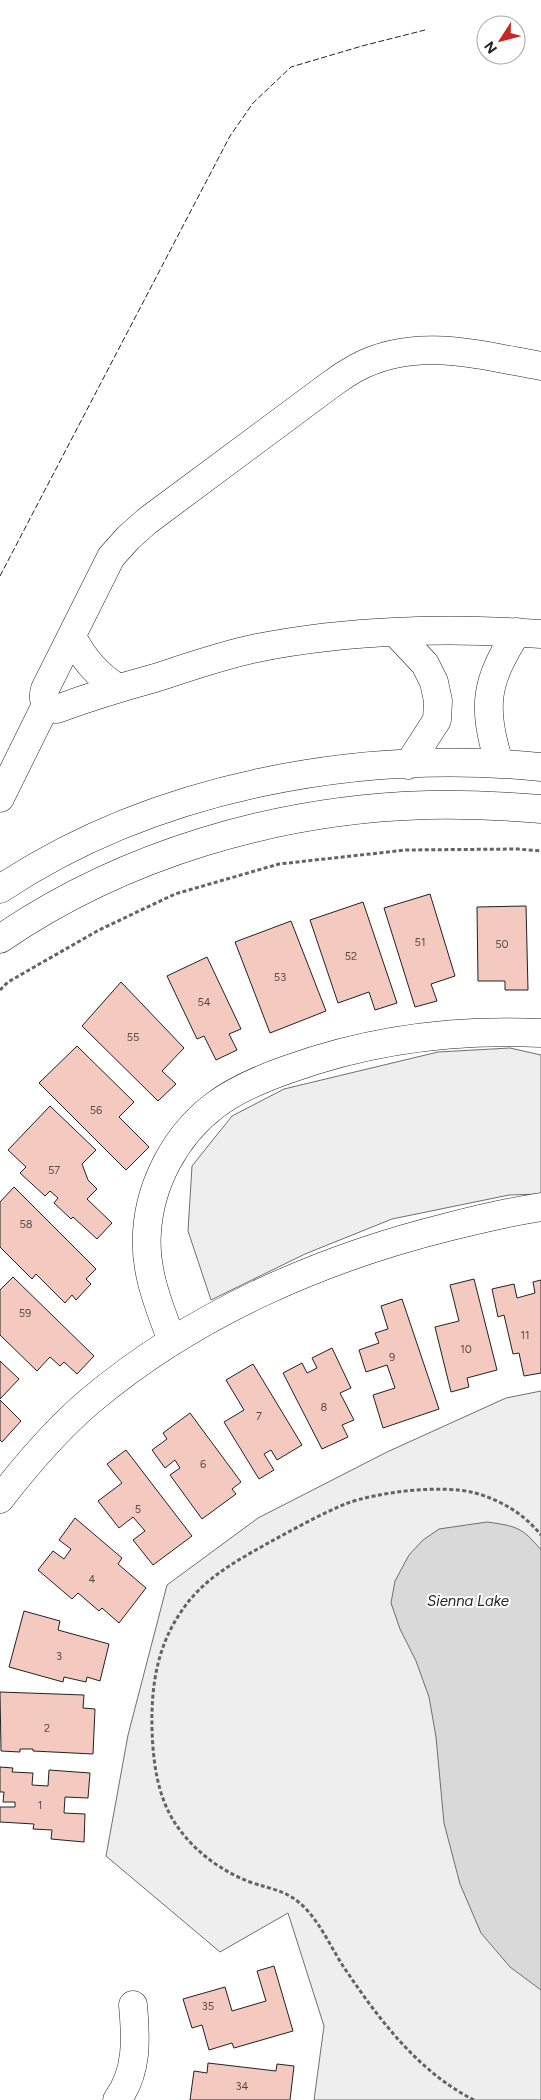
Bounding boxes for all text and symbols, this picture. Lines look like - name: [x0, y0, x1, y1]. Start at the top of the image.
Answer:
- north arrow: [476, 15, 526, 65]
- text: N: [481, 38, 501, 57]
- house number: 51: [415, 936, 425, 949]
- house number: 50: [495, 938, 509, 951]
- house number: 52: [345, 950, 357, 963]
- house number: 53: [274, 971, 286, 984]
- house number: 54: [197, 996, 211, 1009]
- house number: 55: [127, 1031, 139, 1044]
- house number: 56: [90, 1104, 102, 1117]
- house number: 57: [48, 1164, 60, 1177]
- house number: 58: [19, 1218, 33, 1231]
- house number: 59: [19, 1307, 31, 1320]
- house number: 11: [520, 1329, 530, 1342]
- house number: 10: [460, 1343, 472, 1356]
- house number: 9: [389, 1351, 395, 1364]
- house number: 8: [321, 1401, 328, 1414]
- house number: 7: [256, 1410, 262, 1423]
- house number: 6: [200, 1458, 206, 1471]
- house number: 5: [135, 1503, 141, 1516]
- house number: 4: [89, 1573, 96, 1586]
- water label: Sienna Lake: [427, 1592, 509, 1610]
- house number: 3: [56, 1650, 62, 1663]
- house number: 2: [44, 1722, 50, 1735]
- house number: 1: [38, 1799, 42, 1812]
- house number: 35: [202, 2000, 214, 2013]
- house number: 34: [236, 2080, 249, 2093]

